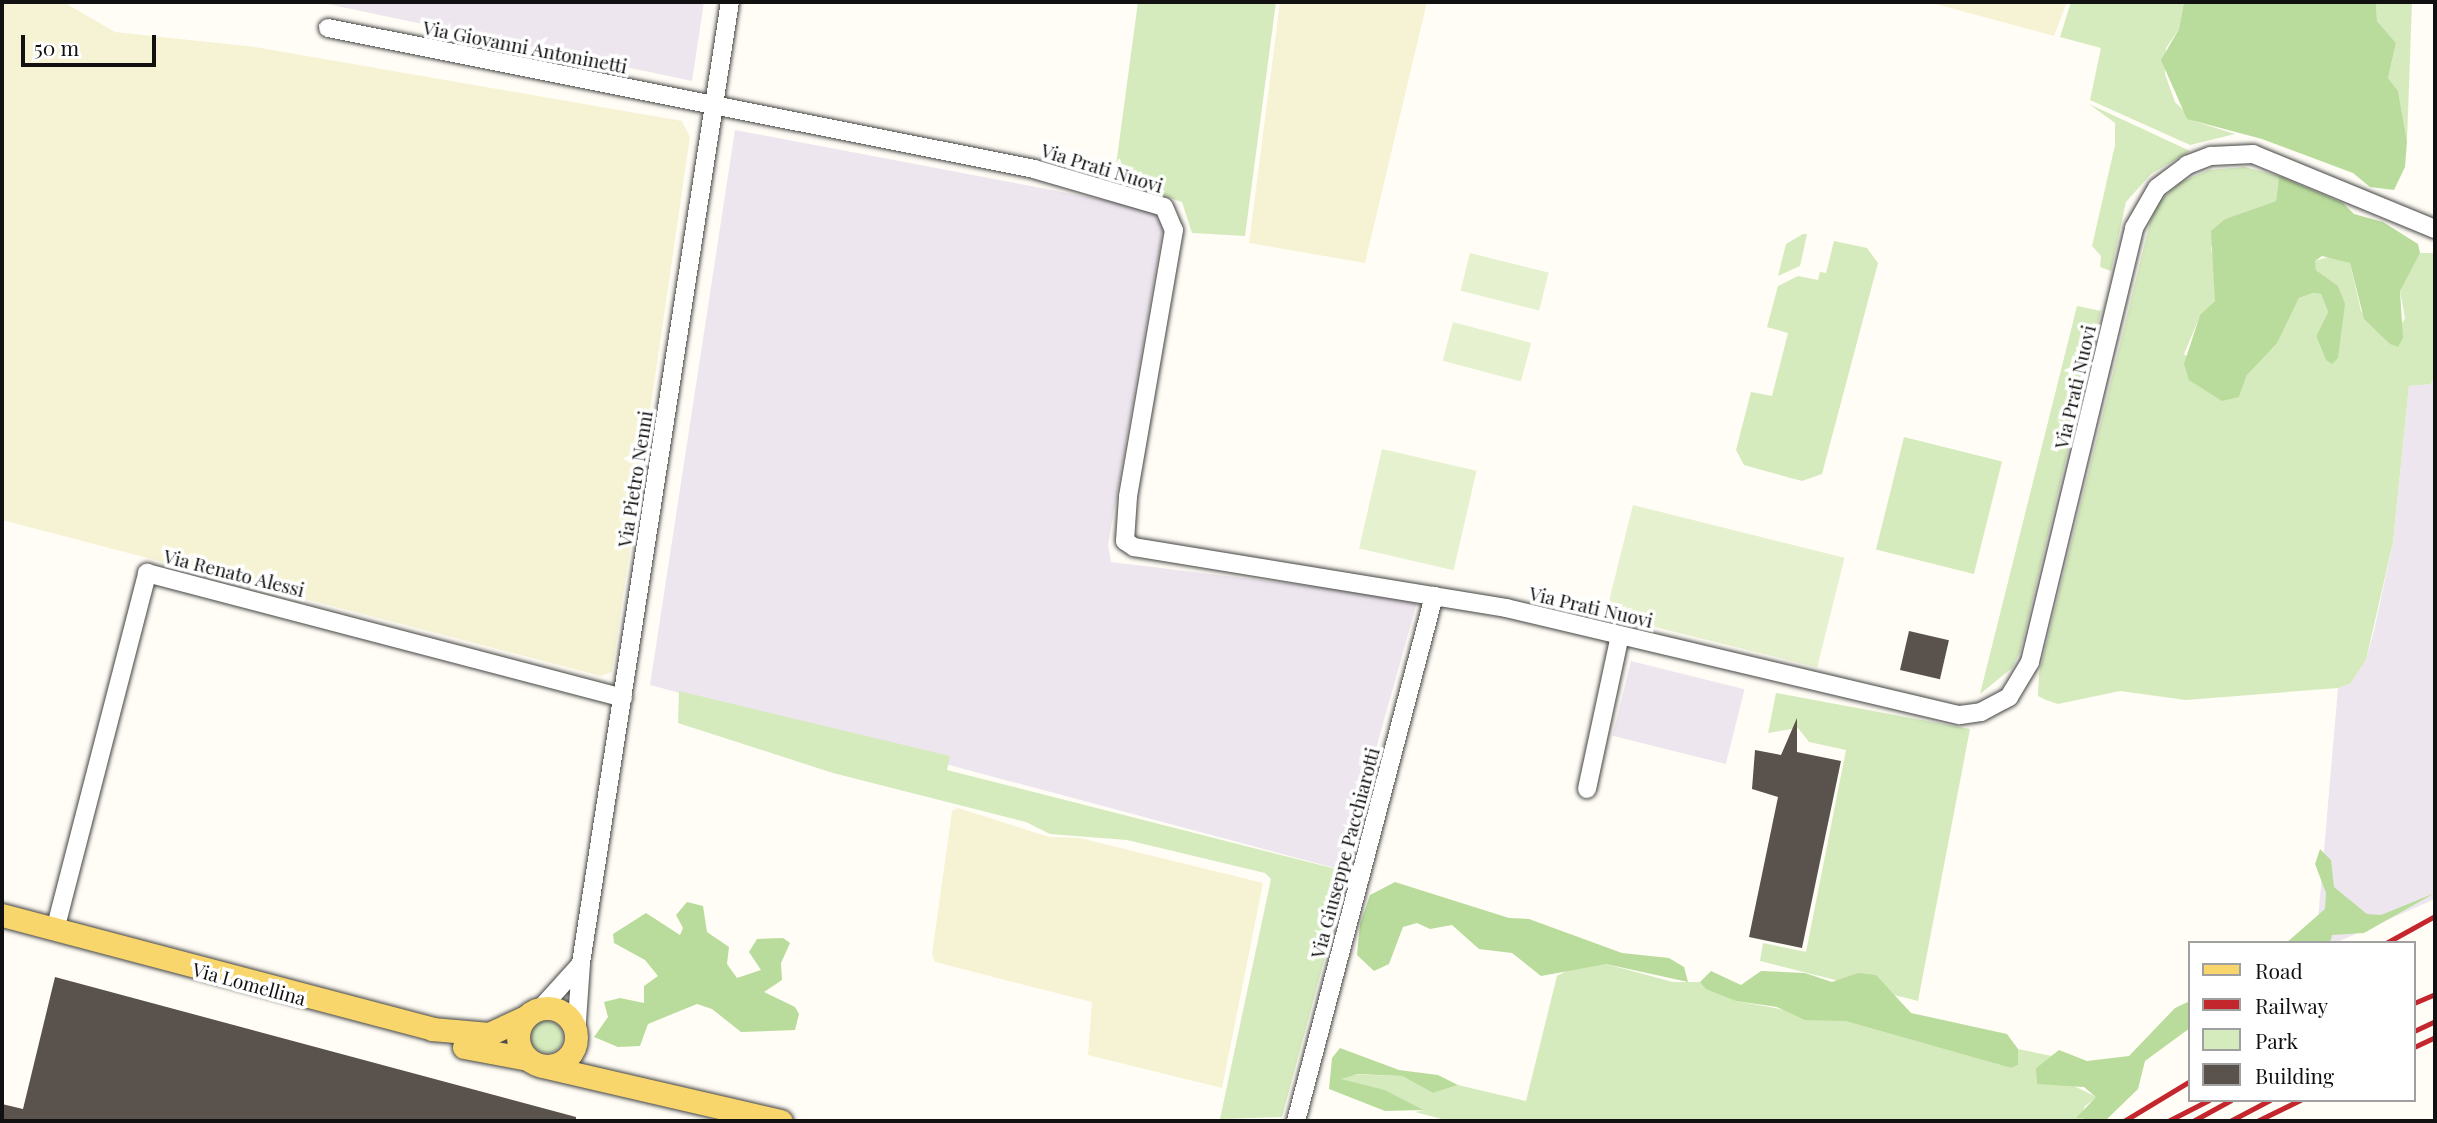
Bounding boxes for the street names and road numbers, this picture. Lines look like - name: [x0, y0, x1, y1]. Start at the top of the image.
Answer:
- street label: Via Giovanni Antoninetti: [420, 16, 630, 78]
- street label: Via Prati Nuovi: [1038, 139, 1166, 197]
- street label: Via Prati Nuovi: [2050, 323, 2100, 451]
- street label: Via Pietro Nenni: [613, 409, 657, 549]
- street label: Via Renato Alessi: [161, 544, 307, 602]
- street label: Via Prati Nuovi: [1527, 582, 1655, 632]
- street label: Via Giuseppe Pacchiarotti: [1306, 745, 1384, 961]
- street label: Via Lomellina: [190, 958, 308, 1010]

